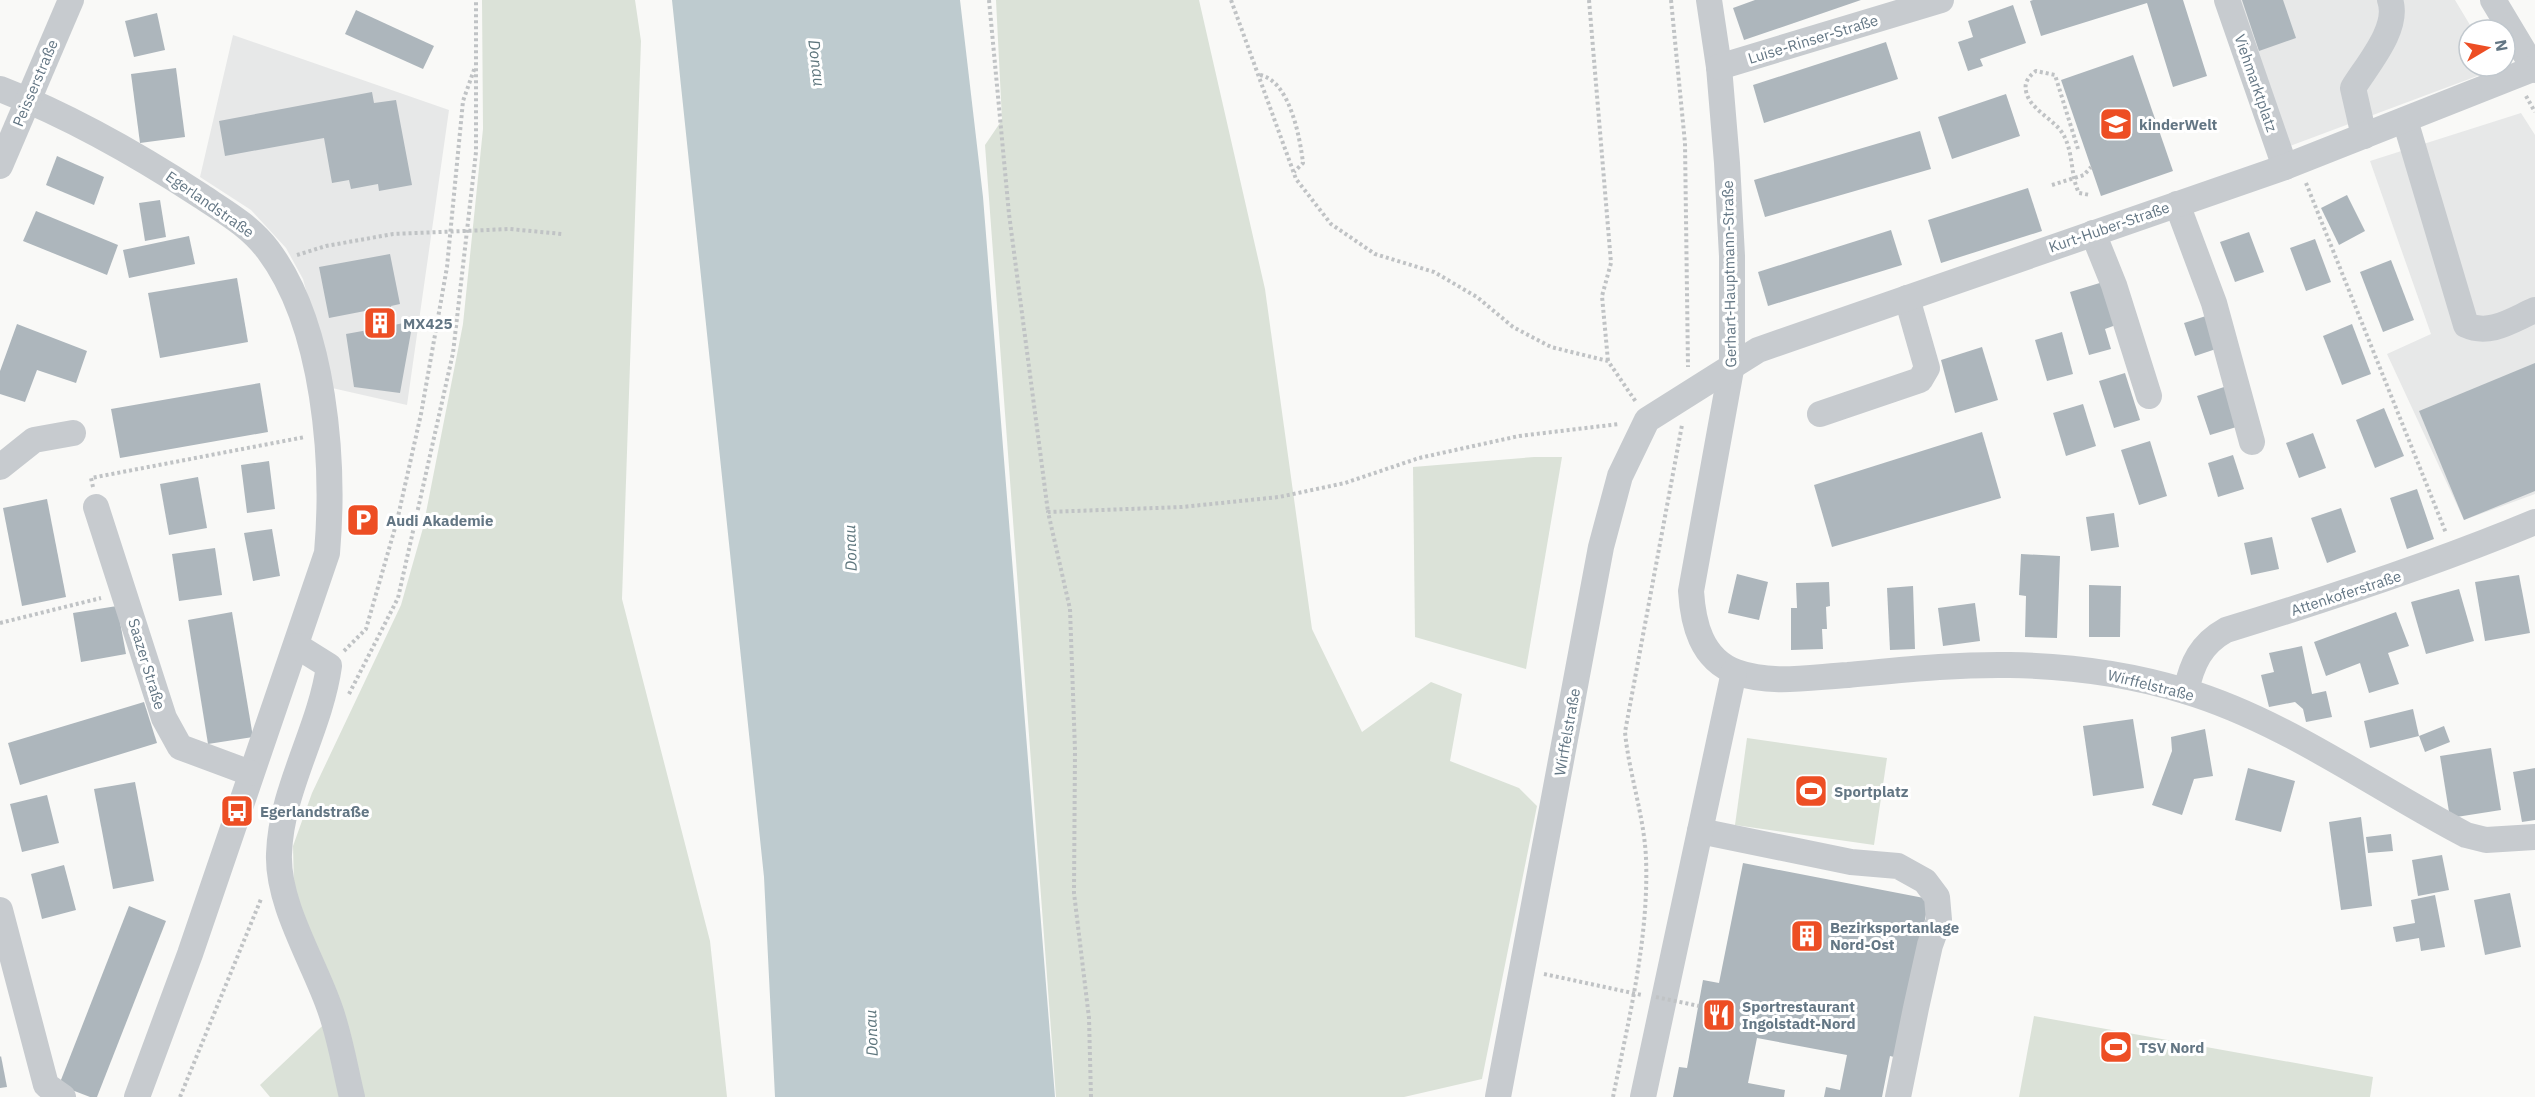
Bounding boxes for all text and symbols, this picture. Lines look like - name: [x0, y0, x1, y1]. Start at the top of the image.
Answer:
- street label: Luise-Rinser-Straße: [1746, 10, 1880, 68]
- north arrow: [2457, 18, 2517, 78]
- street label: Viehmarktplatz: [2230, 32, 2282, 134]
- street label: Peisserstraße: [8, 37, 62, 129]
- text: N: [2491, 38, 2513, 53]
- water label: Donau: [804, 39, 830, 87]
- school or university icon: kinderWelt: [2098, 106, 2134, 142]
- place label: kinderWelt: [2139, 115, 2218, 134]
- street label: Egerlandstraße: [162, 167, 258, 241]
- street label: Gerhart-Hauptmann-Straße: [1718, 180, 1740, 368]
- street label: Kurt-Huber-Straße: [2046, 197, 2172, 257]
- building icon: MX425: [362, 305, 398, 341]
- place label: MX425: [403, 314, 452, 333]
- parking icon: Audi Akademie: [345, 502, 381, 538]
- place label: Audi Akademie: [386, 511, 493, 530]
- water label: Donau: [839, 524, 861, 572]
- street label: Attenkoferstraße: [2288, 566, 2404, 620]
- street label: Saazer Straße: [124, 616, 170, 712]
- street label: Wirffelstraße: [2106, 665, 2196, 705]
- street label: Wirffelstraße: [1550, 687, 1584, 777]
- sports icon: Sportplatz: [1793, 773, 1829, 809]
- place label: Sportplatz: [1834, 782, 1909, 801]
- bus stop icon: Egerlandstraße: [219, 793, 255, 829]
- place label: Egerlandstraße: [260, 802, 369, 821]
- building icon: Bezirksportanlage Nord-Ost: [1789, 918, 1825, 954]
- place label: Bezirksportanlage Nord-Ost: [1830, 918, 1959, 954]
- restaurant icon: Sportrestaurant Ingolstadt-Nord: [1701, 997, 1737, 1033]
- place label: Sportrestaurant Ingolstadt-Nord: [1742, 997, 1856, 1033]
- water label: Donau: [860, 1009, 882, 1057]
- sports icon: TSV Nord: [2098, 1029, 2134, 1065]
- place label: TSV Nord: [2139, 1038, 2204, 1057]

